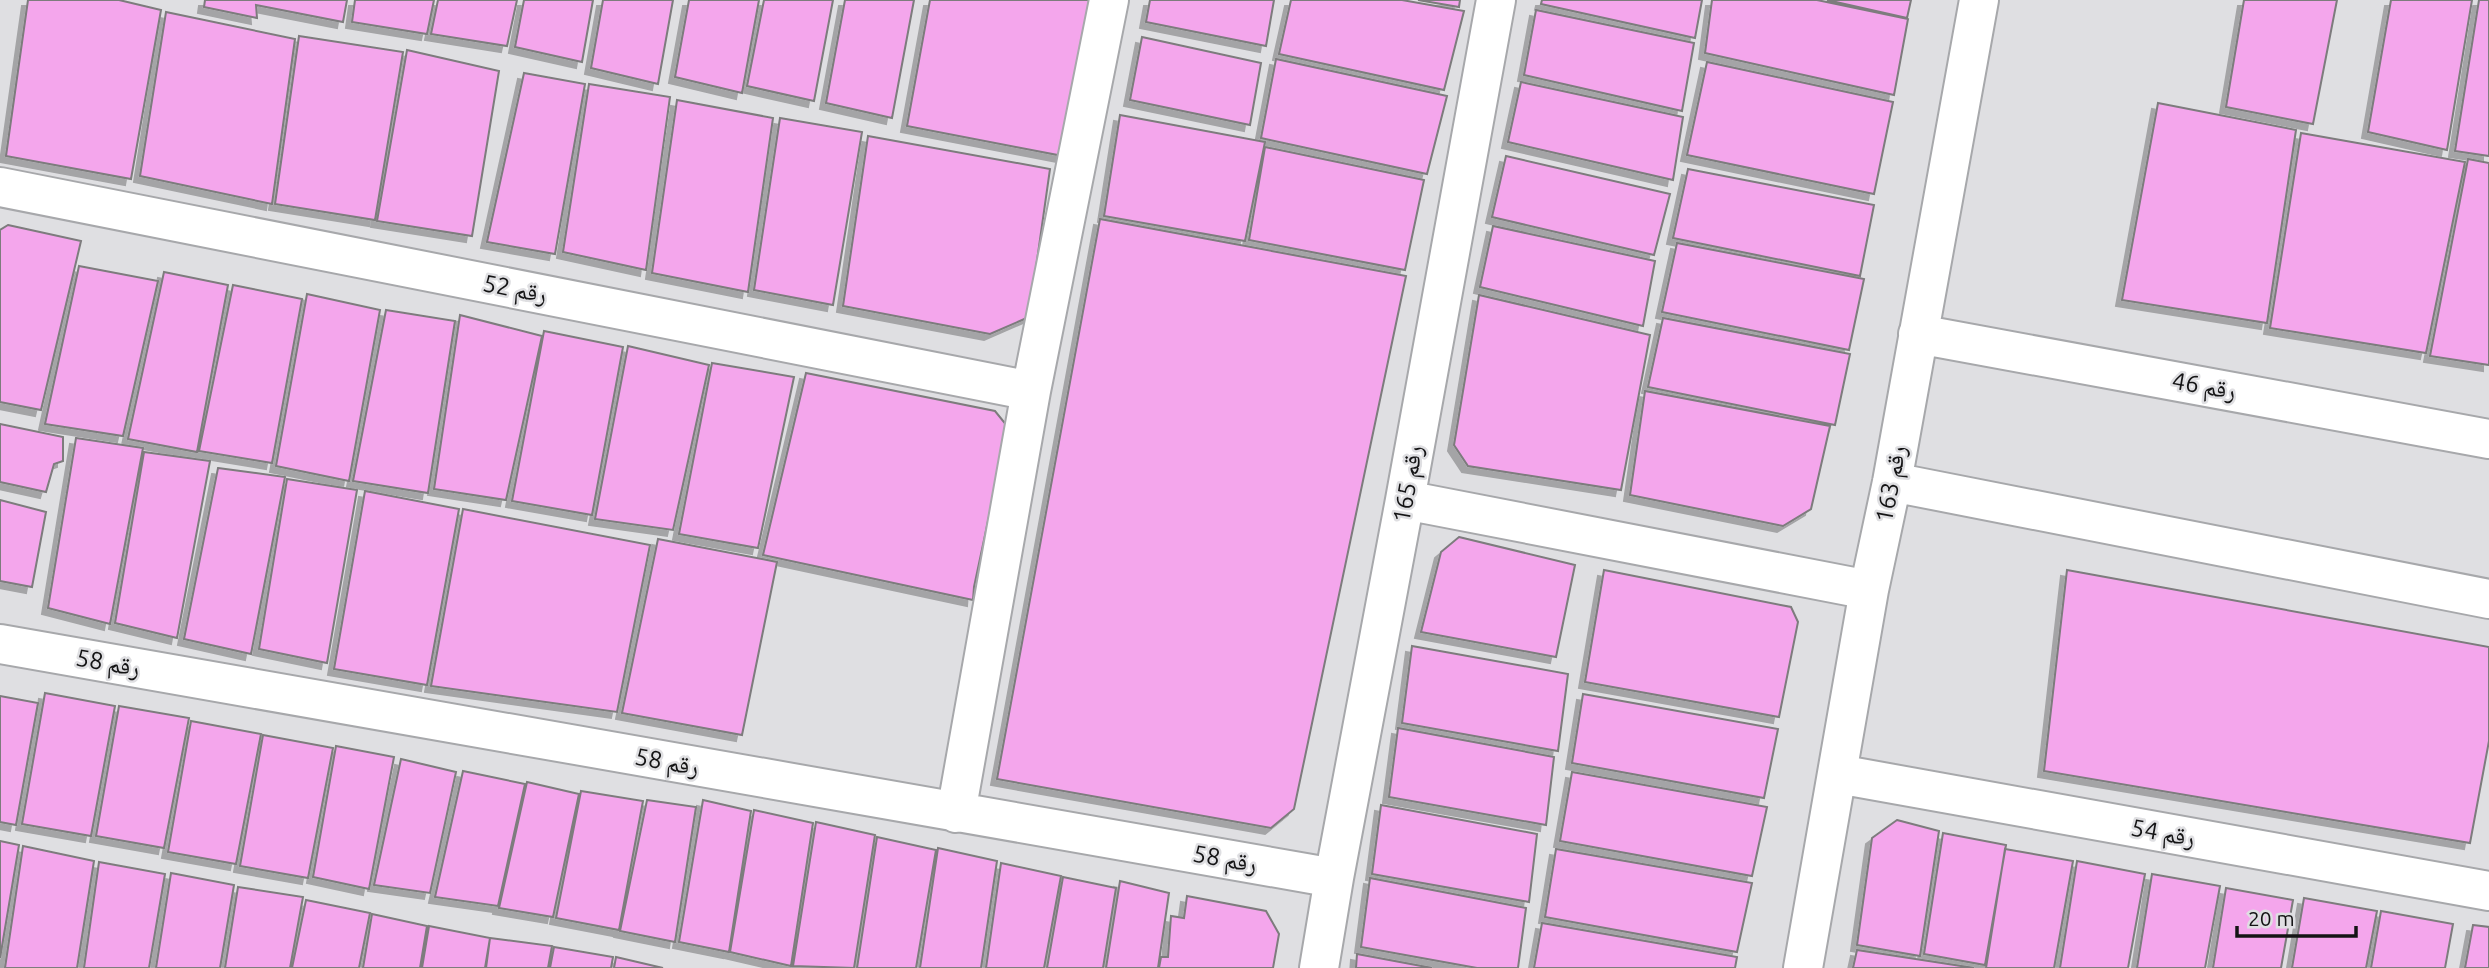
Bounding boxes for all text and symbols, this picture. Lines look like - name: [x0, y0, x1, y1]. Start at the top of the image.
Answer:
- street label: رقم 52: [480, 269, 549, 311]
- street label: رقم 46: [2169, 367, 2238, 407]
- street label: رقم 165: [1387, 443, 1431, 525]
- street label: رقم 163: [1870, 443, 1914, 525]
- street label: رقم 58: [73, 644, 142, 684]
- street label: رقم 58: [632, 743, 701, 783]
- street label: رقم 54: [2128, 814, 2197, 854]
- street label: رقم 58: [1190, 840, 1259, 880]
- scale bar: [2237, 894, 2356, 938]
- text: 20 m: [2248, 906, 2295, 930]

